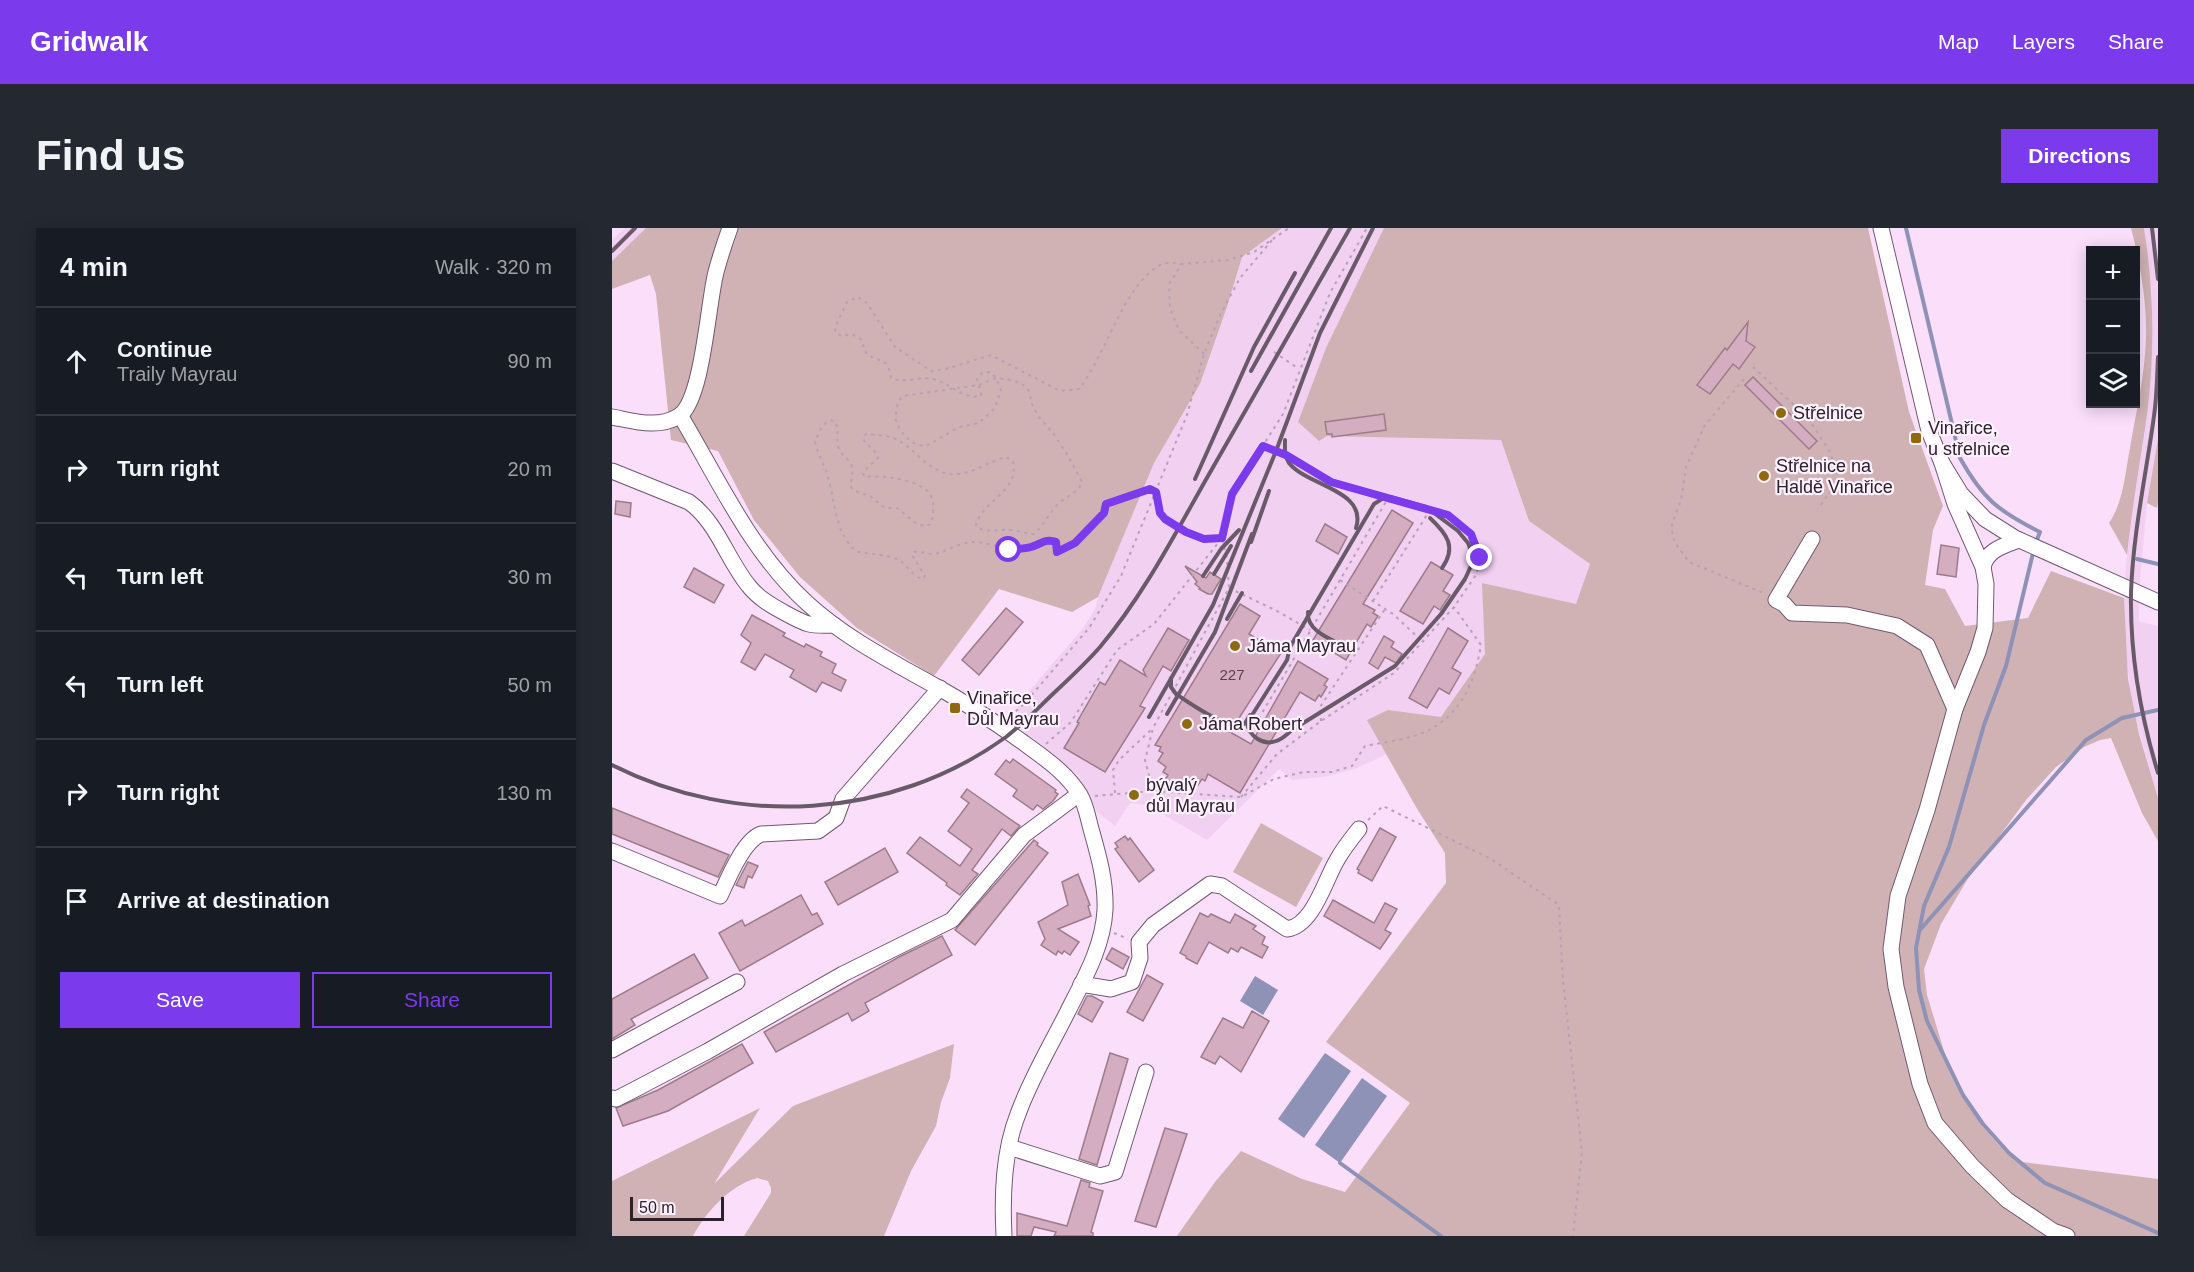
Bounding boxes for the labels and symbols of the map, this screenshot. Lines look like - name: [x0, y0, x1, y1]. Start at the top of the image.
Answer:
- place label: Střelnice: [1793, 403, 1863, 423]
- marker: Střelnice: [1774, 406, 1788, 420]
- place label: Vinařice, u střelnice: [1928, 418, 2010, 459]
- marker: Vinařice, u střelnice: [1909, 431, 1923, 445]
- place label: Střelnice na Haldě Vinařice: [1776, 456, 1893, 497]
- marker: Střelnice na Haldě Vinařice: [1757, 469, 1771, 483]
- route start: [995, 536, 1021, 562]
- route end: [1466, 544, 1492, 570]
- place label: Jáma Mayrau: [1247, 636, 1356, 656]
- marker: Jáma Mayrau: [1228, 639, 1242, 653]
- house number: 227: [1219, 666, 1245, 683]
- place label: Vinařice, Důl Mayrau: [967, 688, 1059, 729]
- marker: Vinařice, Důl Mayrau: [948, 701, 962, 715]
- place label: Jáma Robert: [1199, 714, 1302, 734]
- marker: Jáma Robert: [1180, 717, 1194, 731]
- place label: bývalý důl Mayrau: [1146, 775, 1235, 816]
- marker: bývalý důl Mayrau: [1127, 788, 1141, 802]
- scale bar: [630, 1194, 724, 1222]

